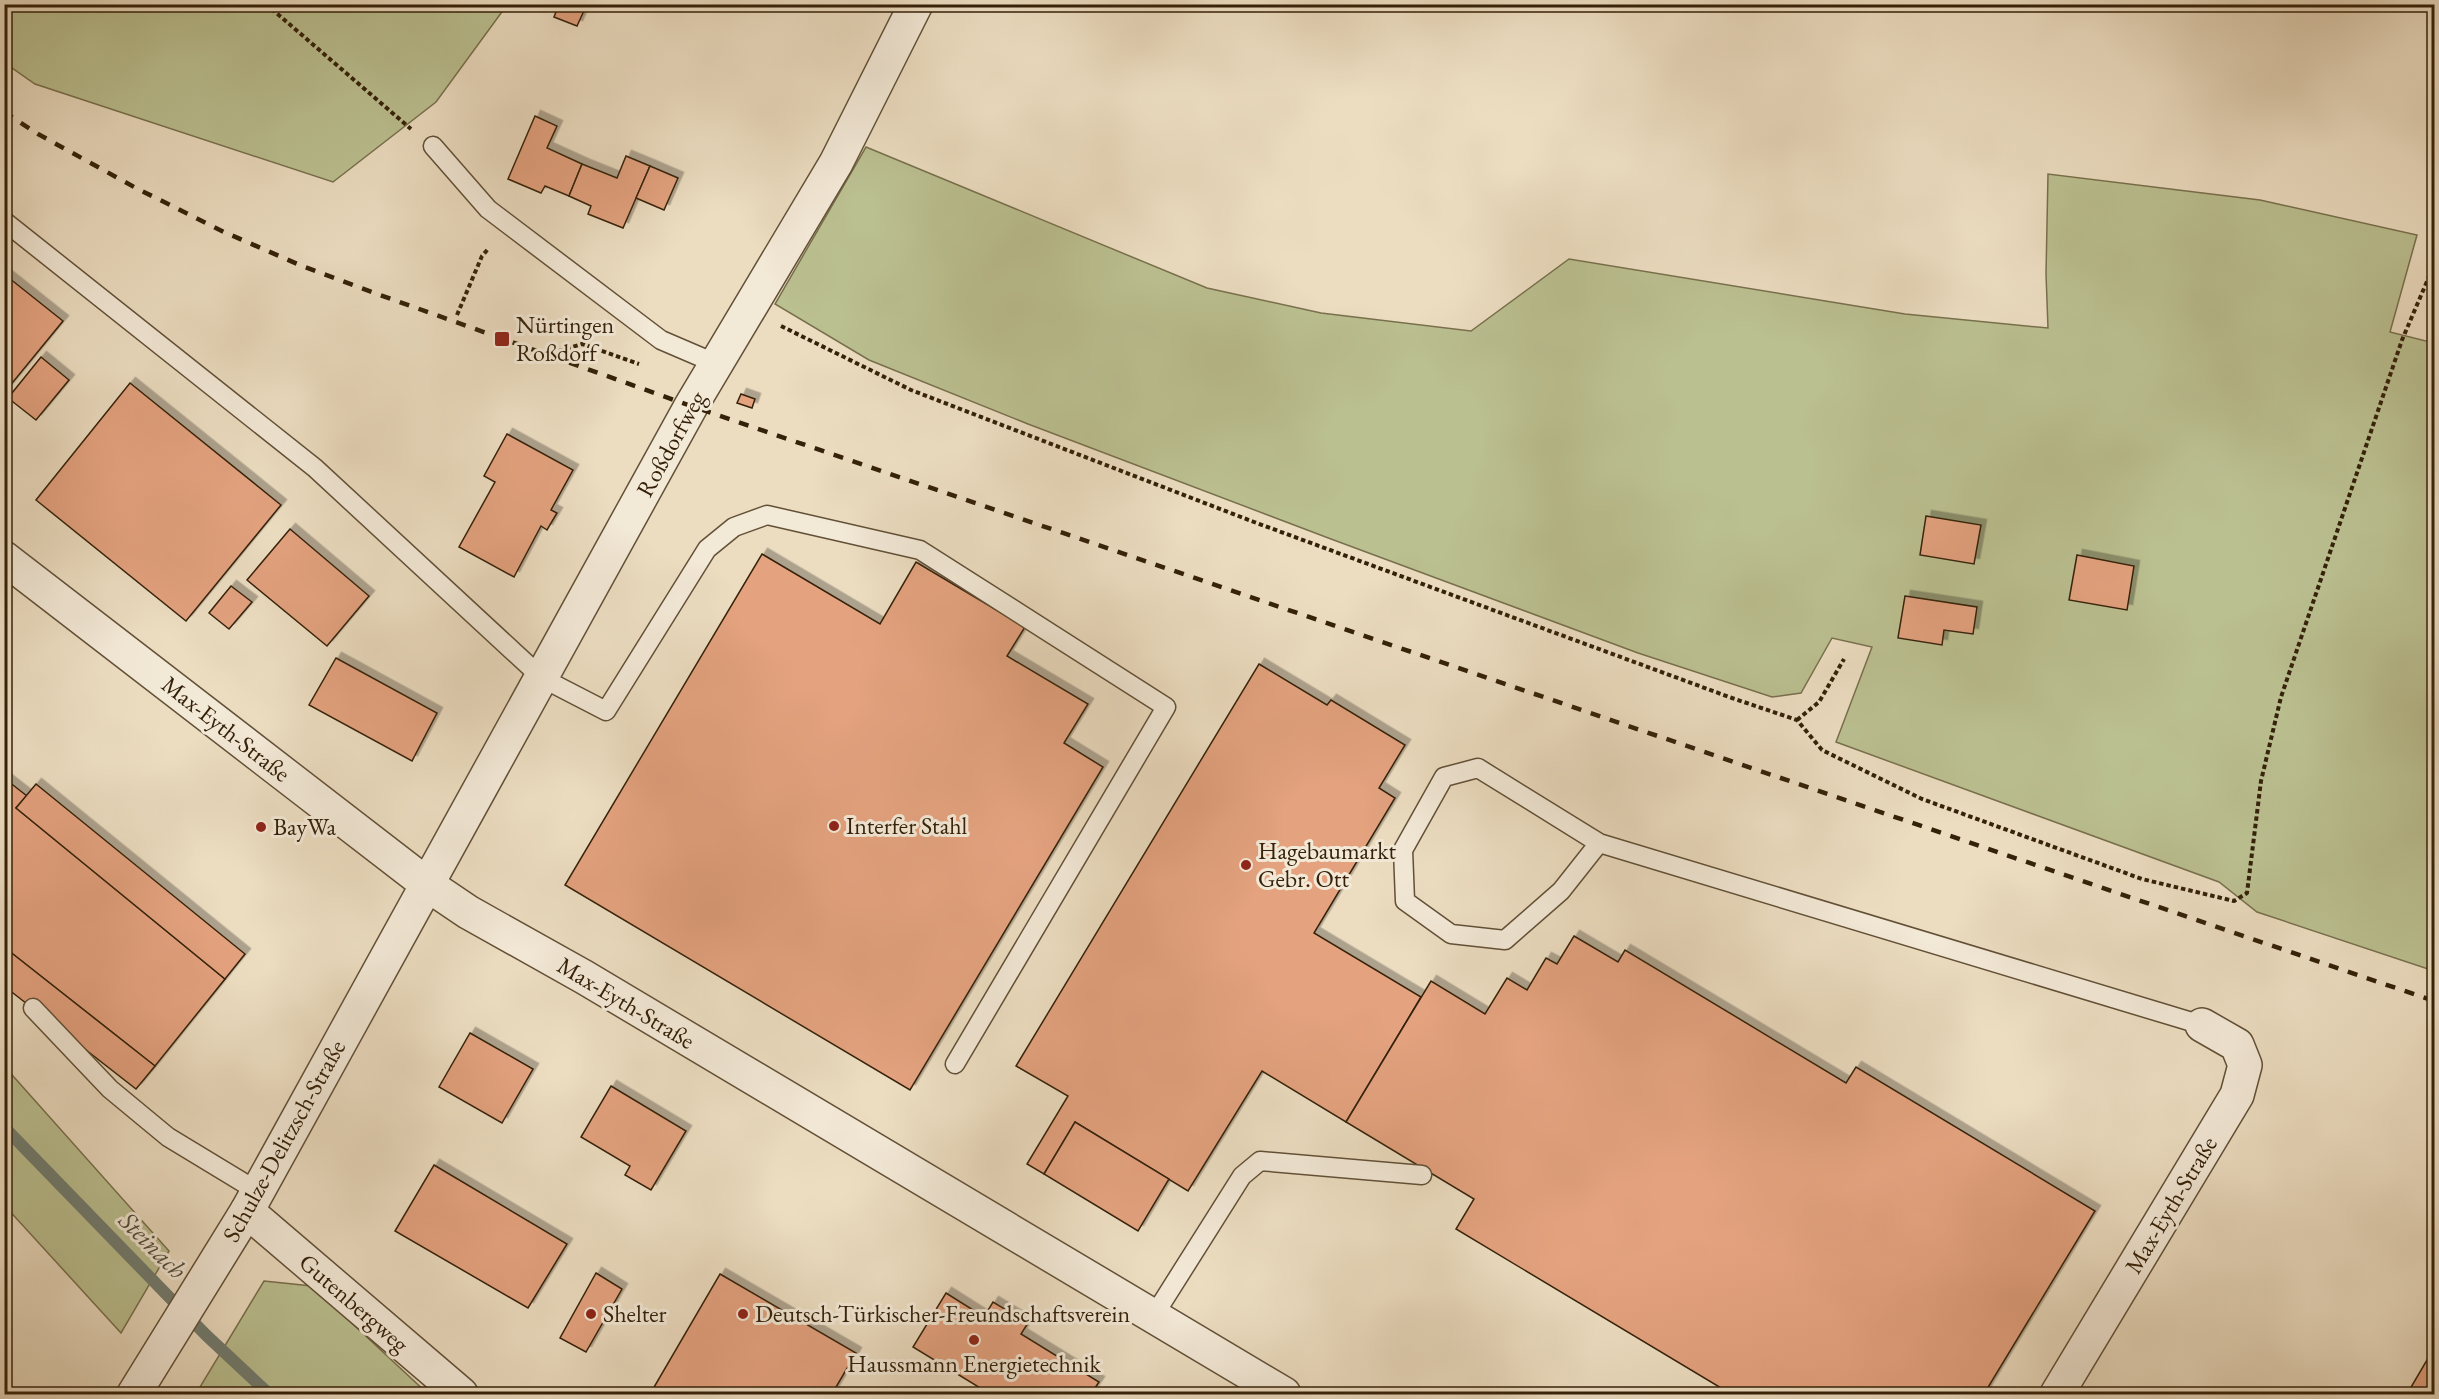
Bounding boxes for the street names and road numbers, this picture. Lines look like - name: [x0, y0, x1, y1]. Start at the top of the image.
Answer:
- street label: Roßdorfweg: [629, 385, 713, 502]
- street label: Max-Eyth-Straße: [156, 669, 297, 789]
- street label: Max-Eyth-Straße: [552, 949, 701, 1056]
- street label: Schulze-Delitzsch-Straße: [215, 1034, 352, 1247]
- street label: Max-Eyth-Straße: [2117, 1130, 2224, 1279]
- street label: Gutenbergweg: [293, 1246, 416, 1359]

